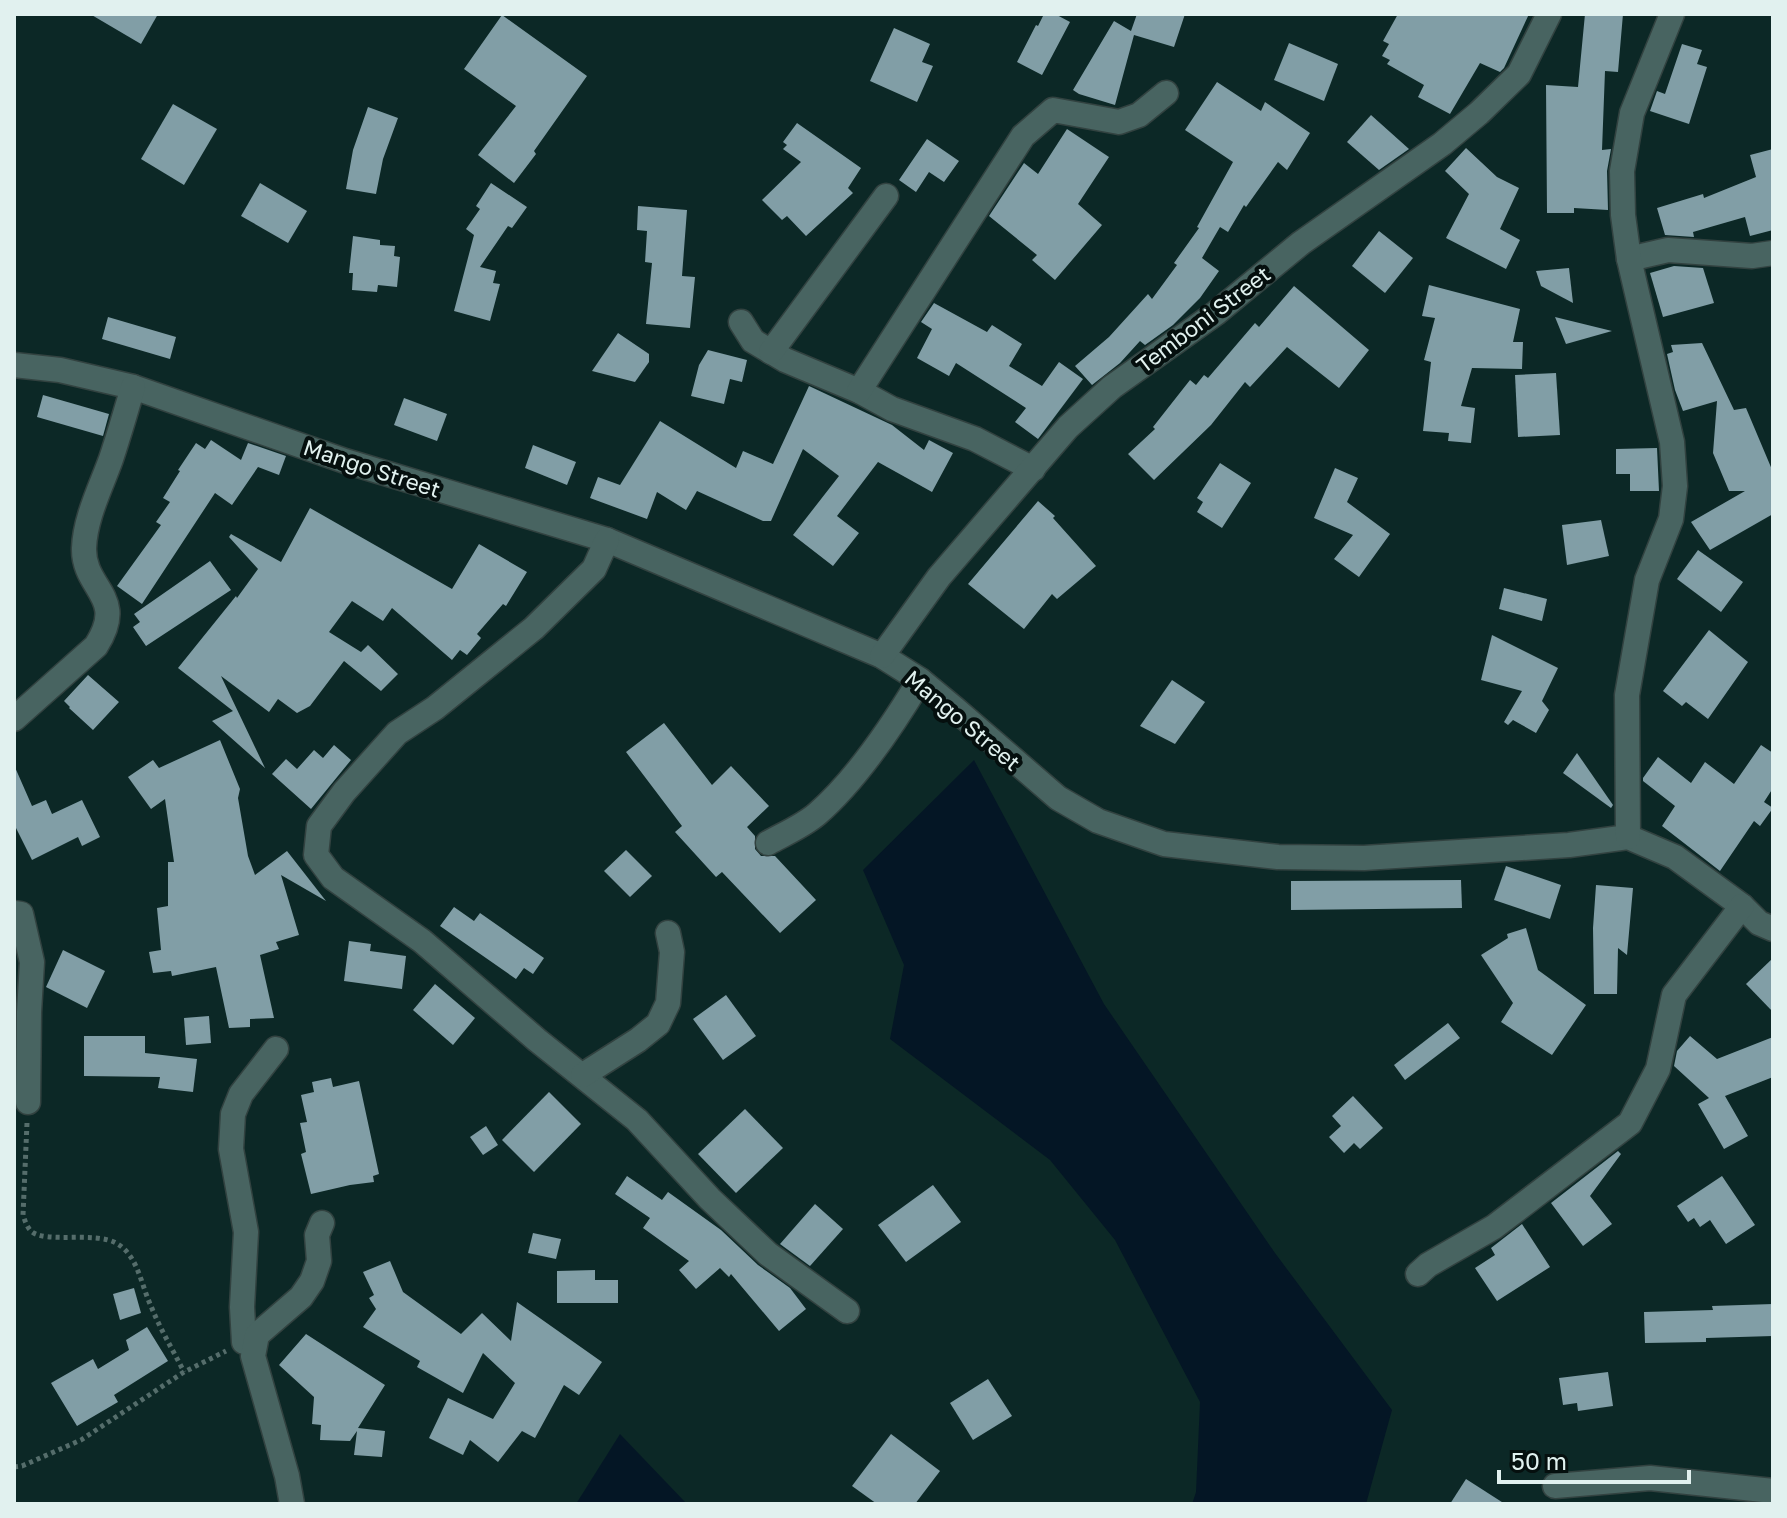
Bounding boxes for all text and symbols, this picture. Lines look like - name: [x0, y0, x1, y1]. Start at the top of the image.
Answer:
- street label: Temboni Street: [1131, 260, 1275, 378]
- street label: Mango Street: [300, 433, 444, 503]
- street label: Mango Street: [900, 664, 1026, 776]
- scale bar: [1499, 1434, 1689, 1484]
- text: 50 m: [1511, 1446, 1567, 1475]

